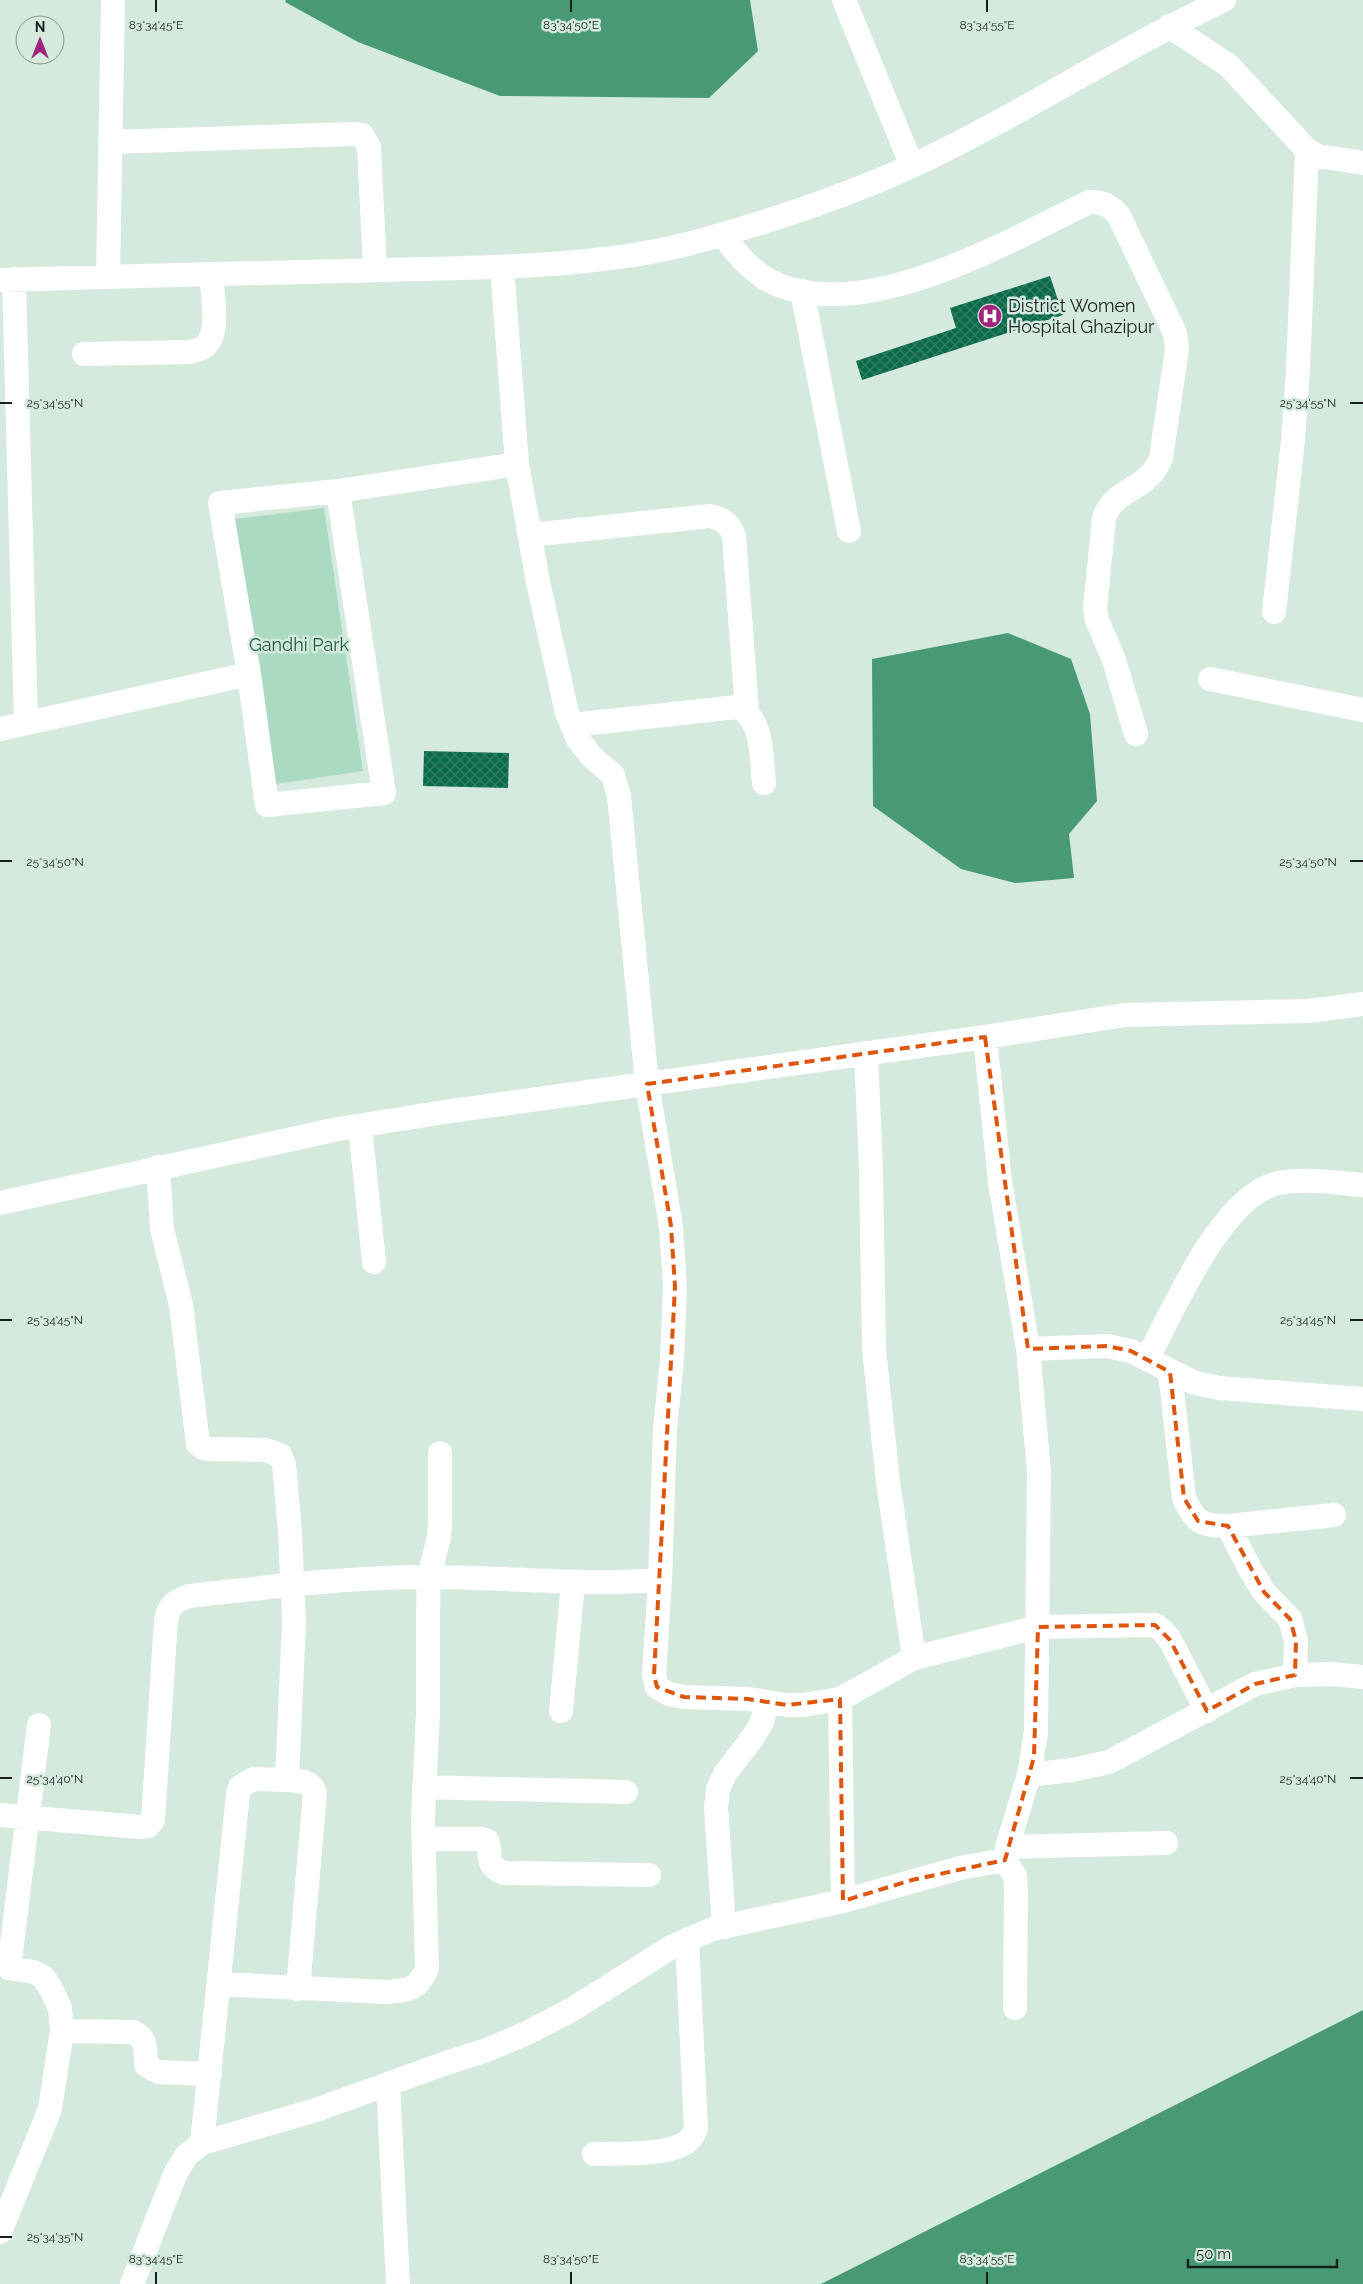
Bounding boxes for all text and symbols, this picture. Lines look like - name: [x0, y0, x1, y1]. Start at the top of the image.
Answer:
- north arrow: [15, 15, 65, 65]
- text: 83°34'45"E: [129, 18, 183, 32]
- text: 83°34'50"E: [543, 18, 599, 32]
- text: 83°34'55"E: [959, 18, 1015, 32]
- text: N: [35, 19, 45, 35]
- place label: District Women Hospital Ghazipur: [1008, 295, 1155, 337]
- hospital icon: District Women Hospital Ghazipur: [977, 303, 1003, 329]
- text: 25°34'55"N: [27, 396, 83, 410]
- text: 25°34'55"N: [1280, 396, 1336, 410]
- park label: Gandhi Park: [249, 634, 350, 655]
- text: 25°34'50"N: [26, 855, 84, 869]
- text: 25°34'50"N: [1279, 855, 1337, 869]
- text: 25°34'45"N: [27, 1313, 83, 1327]
- text: 25°34'45"N: [1280, 1313, 1336, 1327]
- text: 25°34'40"N: [27, 1772, 83, 1786]
- text: 25°34'40"N: [1280, 1772, 1336, 1786]
- text: 25°34'35"N: [27, 2230, 83, 2244]
- scale bar: [1188, 2236, 1337, 2268]
- text: 50 m: [1196, 2245, 1231, 2263]
- text: 83°34'45"E: [129, 2252, 183, 2266]
- text: 83°34'50"E: [543, 2252, 599, 2266]
- text: 83°34'55"E: [959, 2252, 1015, 2266]

